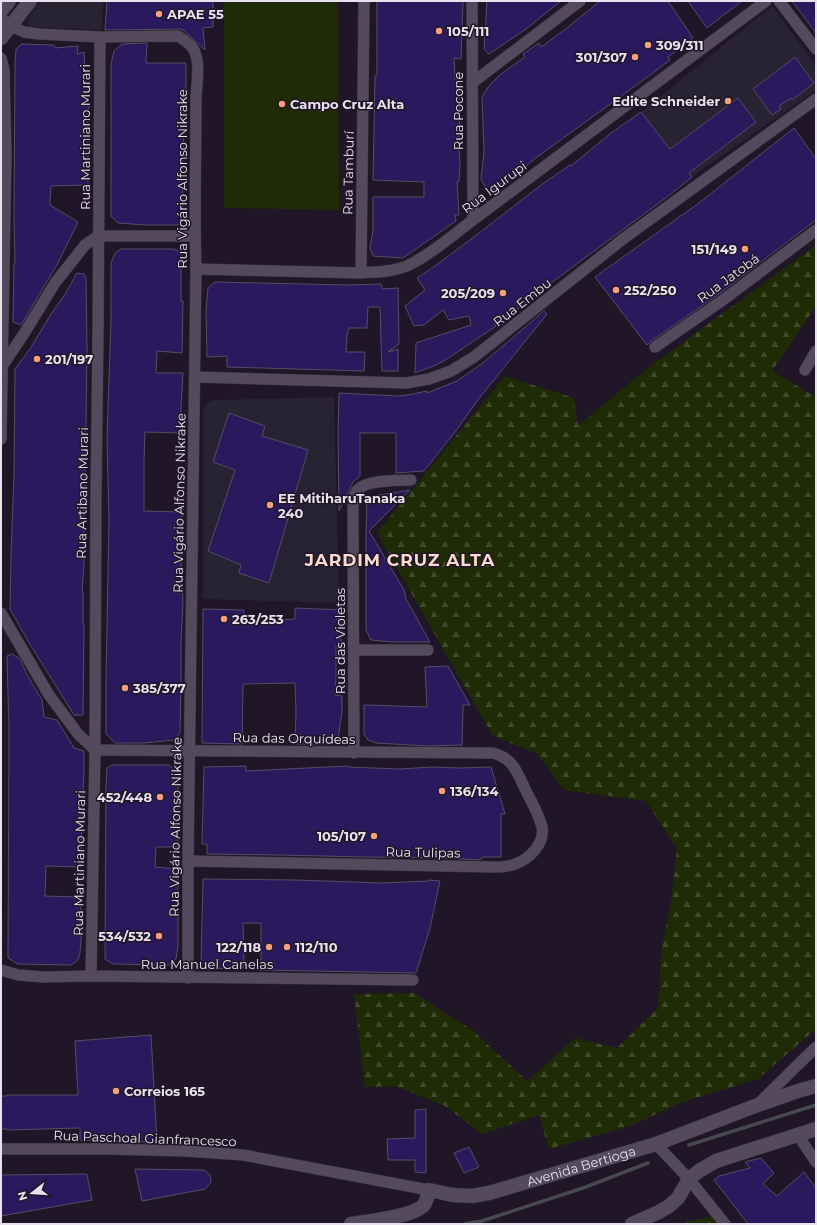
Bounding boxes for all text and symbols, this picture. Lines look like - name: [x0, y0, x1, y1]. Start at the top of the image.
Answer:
- place label: APAE 55: [166, 6, 224, 22]
- marker: APAE 55: [154, 9, 164, 19]
- place label: 105/111: [447, 23, 489, 39]
- marker: 105/111: [434, 26, 444, 36]
- place label: 309/311: [655, 37, 704, 53]
- marker: 309/311: [643, 40, 653, 50]
- place label: 301/307: [575, 49, 627, 65]
- marker: 301/307: [630, 52, 640, 62]
- street label: Rua Martiniano Murari: [77, 64, 93, 210]
- street label: Rua Pocone: [450, 72, 466, 150]
- street label: Rua Vigário Alfonso Nikrake: [174, 89, 190, 269]
- place label: Edite Schneider: [612, 93, 720, 109]
- place label: Campo Cruz Alta: [290, 96, 404, 112]
- marker: Edite Schneider: [723, 96, 733, 106]
- marker: Campo Cruz Alta: [277, 99, 287, 109]
- street label: Rua Tamburí: [339, 130, 357, 215]
- street label: Rua Igurupi: [458, 157, 530, 217]
- place label: 151/149: [691, 241, 737, 257]
- marker: 151/149: [740, 244, 750, 254]
- street label: Rua Jatobá: [694, 250, 762, 306]
- street label: Rua Embu: [490, 274, 554, 330]
- place label: 252/250: [624, 282, 677, 298]
- place label: 205/209: [441, 285, 495, 301]
- marker: 252/250: [611, 285, 621, 295]
- marker: 205/209: [498, 288, 508, 298]
- place label: 201/197: [45, 351, 93, 367]
- marker: 201/197: [32, 354, 42, 364]
- street label: Rua Vigário Alfonso Nikrake: [169, 413, 189, 593]
- street label: Rua Artibano Murari: [73, 427, 91, 559]
- place label: EE MitiharuTanaka 240: [278, 490, 405, 521]
- marker: EE MitiharuTanaka 240: [265, 500, 275, 510]
- district label: JARDIM CRUZ ALTA: [304, 550, 495, 570]
- street label: Rua das Violetas: [332, 588, 348, 694]
- place label: 263/253: [232, 611, 284, 627]
- marker: 263/253: [219, 614, 229, 624]
- place label: 385/377: [132, 680, 186, 696]
- marker: 385/377: [120, 683, 130, 693]
- street label: Rua das Orquídeas: [232, 729, 356, 747]
- street label: Rua Vigário Alfonso Nikrake: [165, 737, 185, 917]
- place label: 136/134: [450, 783, 498, 799]
- marker: 136/134: [437, 786, 447, 796]
- place label: 452/448: [97, 789, 152, 805]
- street label: Rua Martiniano Murari: [70, 790, 88, 936]
- marker: 452/448: [155, 792, 165, 802]
- place label: 105/107: [317, 828, 366, 844]
- marker: 105/107: [369, 831, 379, 841]
- street label: Rua Tulipas: [385, 843, 461, 861]
- place label: 534/532: [98, 928, 151, 944]
- marker: 534/532: [154, 931, 164, 941]
- place label: 122/118: [216, 939, 261, 955]
- place label: 112/110: [295, 939, 338, 955]
- marker: 122/118: [264, 942, 274, 952]
- marker: 112/110: [282, 942, 292, 952]
- street label: Rua Manuel Canelas: [141, 956, 273, 972]
- place label: Correios 165: [124, 1083, 205, 1099]
- marker: Correios 165: [111, 1086, 121, 1096]
- street label: Rua Paschoal Gianfrancesco: [53, 1127, 237, 1149]
- street label: Avenida Bertioga: [525, 1142, 637, 1189]
- north arrow: [12, 1173, 52, 1213]
- text: N: [14, 1190, 30, 1202]

